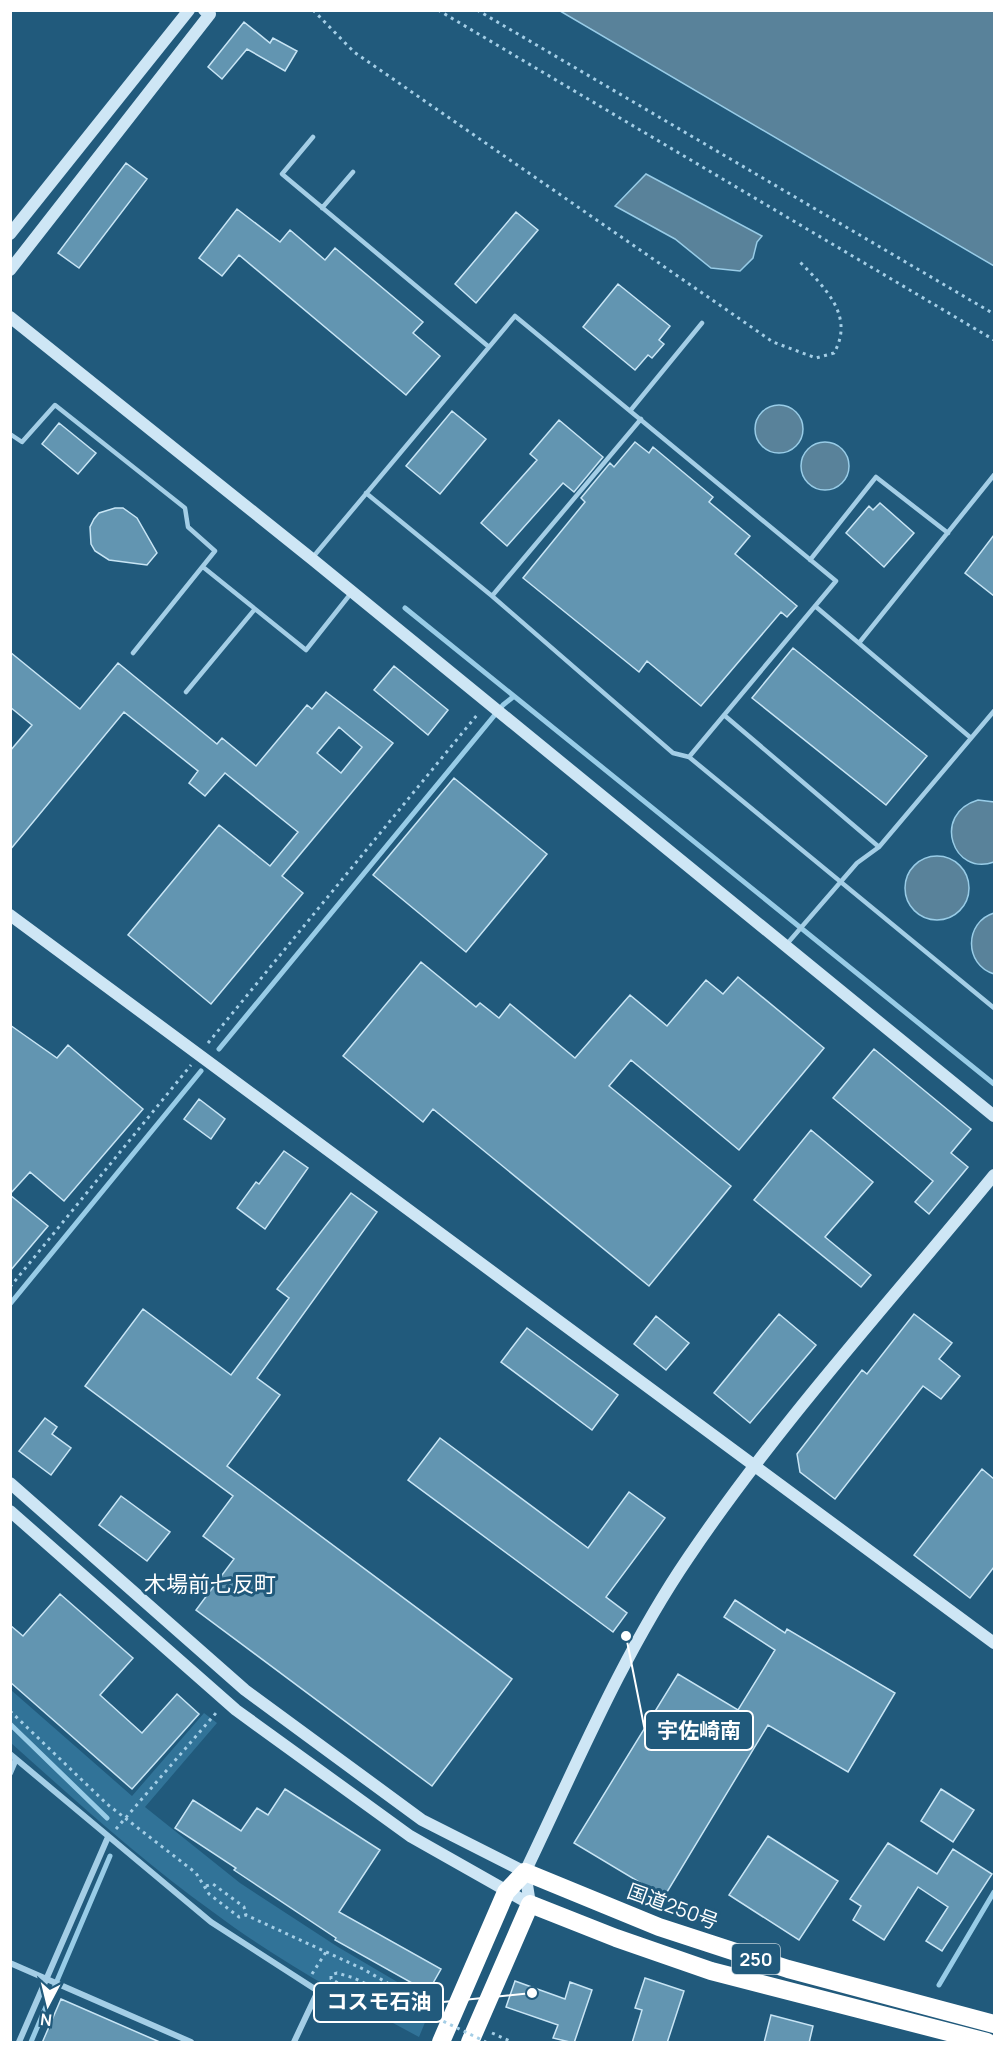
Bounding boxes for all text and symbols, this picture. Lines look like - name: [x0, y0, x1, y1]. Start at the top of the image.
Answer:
- district label: 木場前七反町: [144, 1569, 276, 1599]
- callout: 宇佐崎南: [645, 1711, 753, 1750]
- text: 宇佐崎南: [657, 1716, 741, 1744]
- street label: 国道250号: [624, 1877, 722, 1935]
- road number: 250: [732, 1944, 780, 1974]
- north arrow: [18, 1975, 78, 2035]
- callout: コスモ石油: [314, 1983, 443, 2022]
- text: コスモ石油: [327, 1987, 432, 2015]
- text: N: [39, 2008, 53, 2032]

